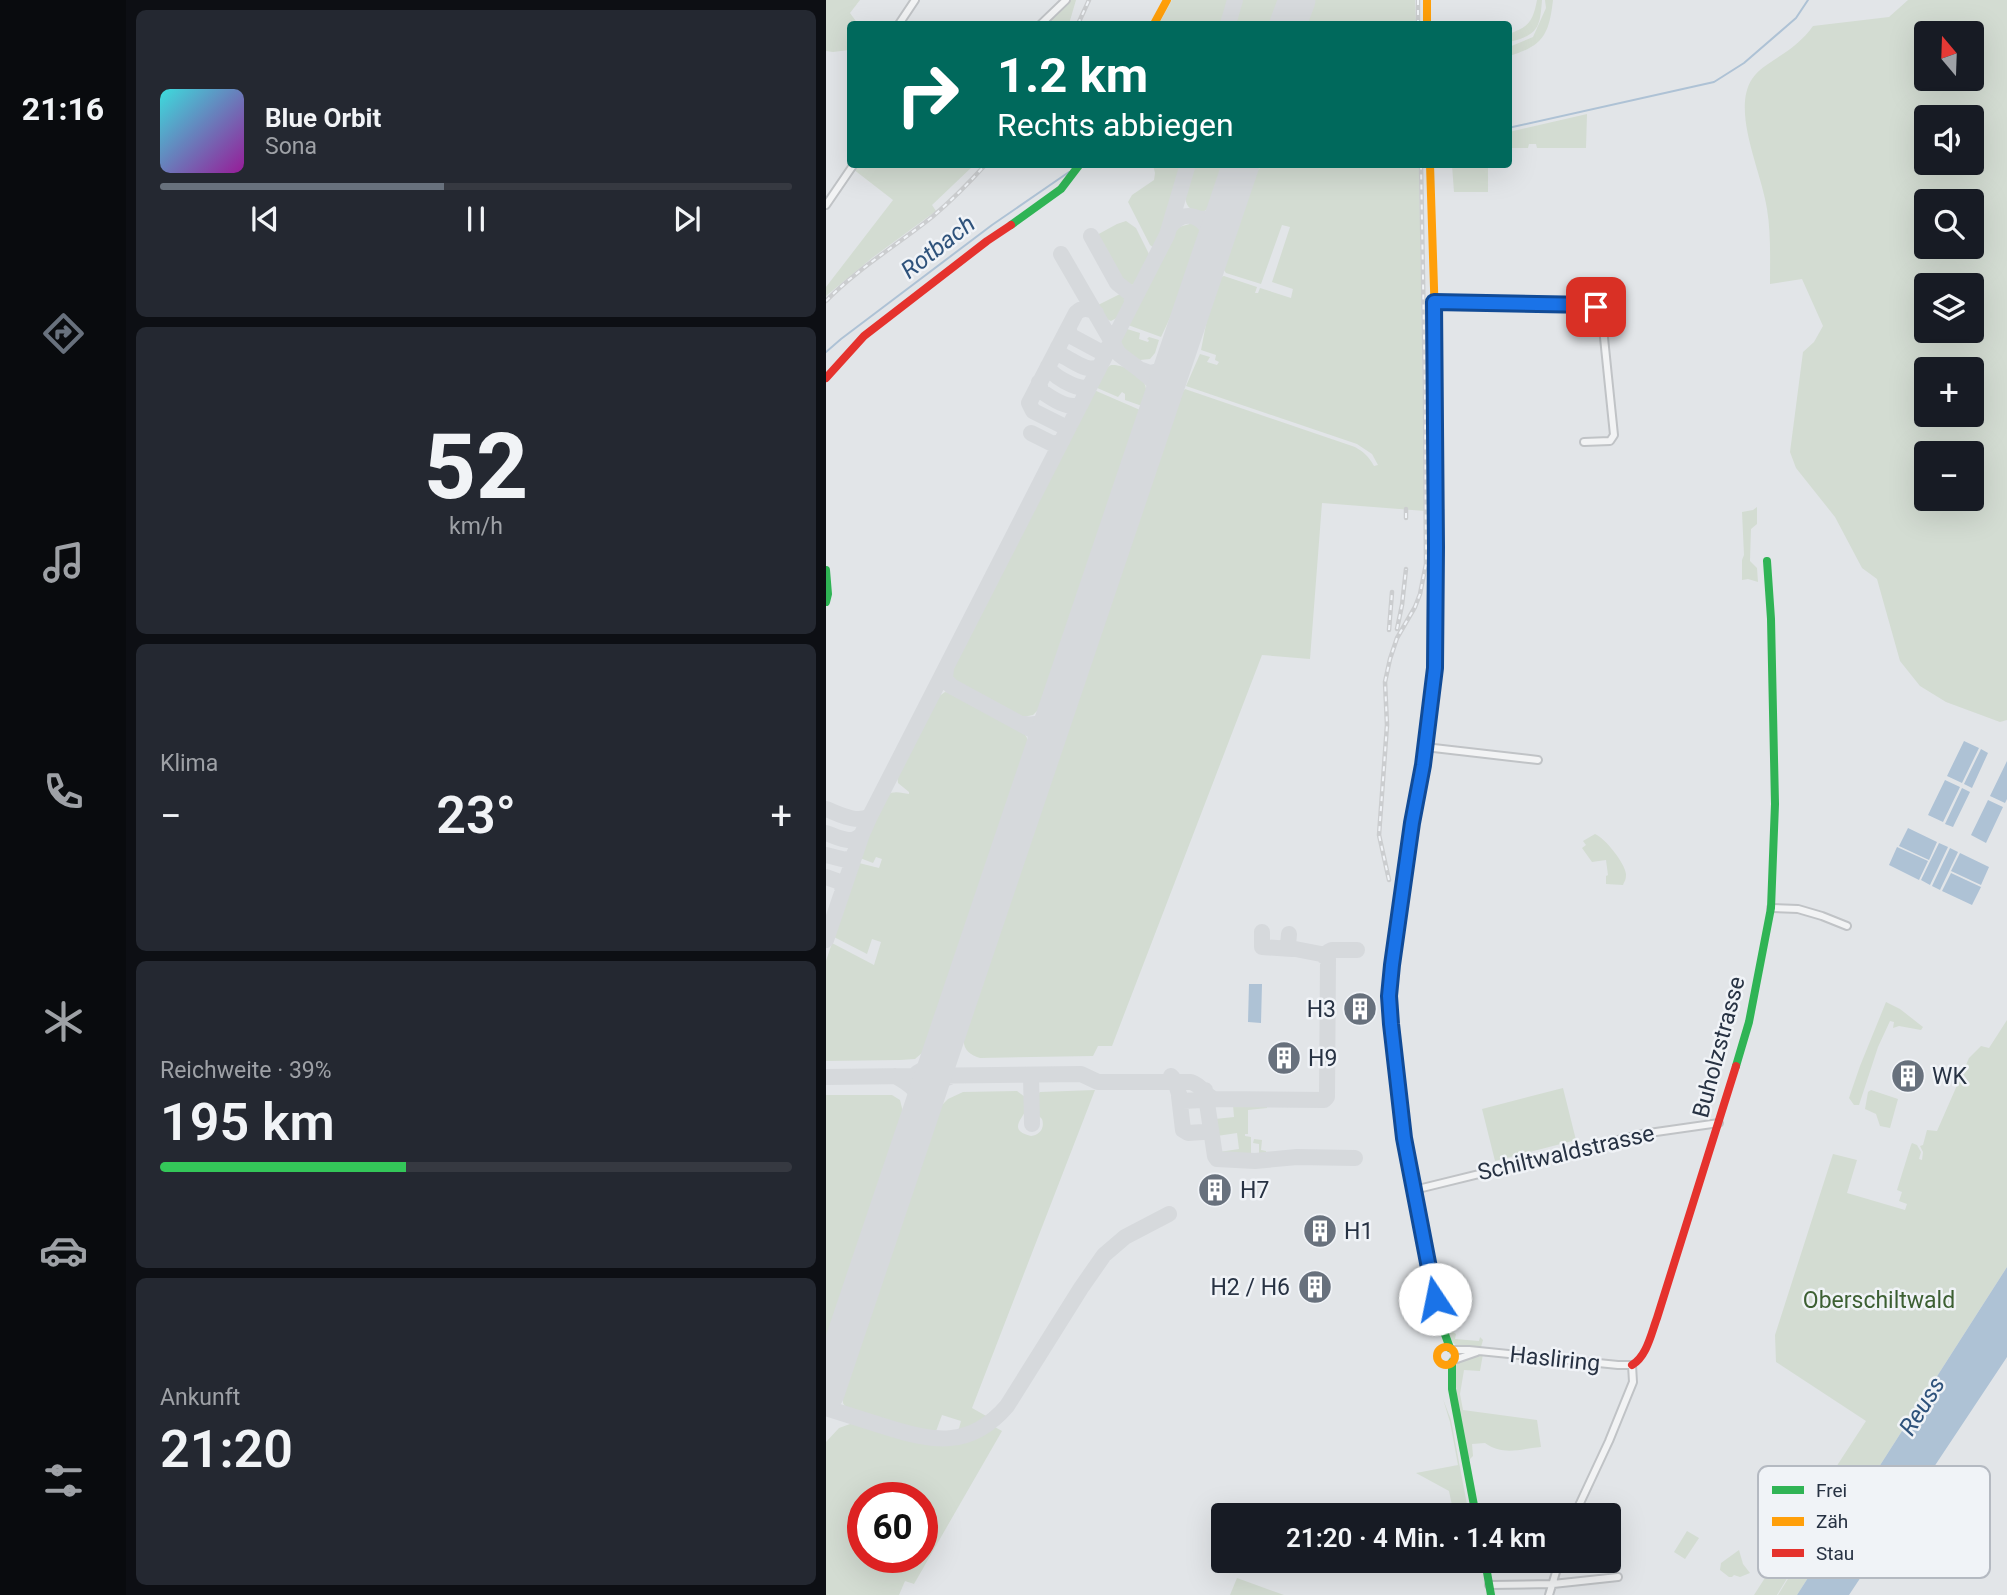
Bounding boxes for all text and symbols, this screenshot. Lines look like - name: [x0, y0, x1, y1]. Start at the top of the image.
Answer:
- north arrow: [1914, 21, 1984, 91]
- map controls: [1914, 21, 1984, 511]
- text: 1.2 km: [997, 47, 1148, 104]
- icon: right: [882, 49, 973, 140]
- text: 21:16: [22, 90, 104, 128]
- text: Blue Orbit: [265, 103, 381, 133]
- button: sound: [1914, 105, 1984, 175]
- text: Rechts abbiegen: [997, 106, 1234, 144]
- text: Sona: [265, 133, 317, 160]
- button: search: [1914, 189, 1984, 259]
- icon: previous: [246, 200, 284, 238]
- icon: pause: [457, 200, 495, 238]
- icon: next: [668, 200, 706, 238]
- water label: Rotbach: [895, 209, 981, 285]
- button: layers: [1914, 273, 1984, 343]
- pin: [1566, 277, 1626, 337]
- icon: arrive: [1577, 288, 1615, 326]
- icon: directions: [39, 309, 88, 358]
- button: +: [1914, 357, 1984, 427]
- text: 52: [424, 414, 528, 520]
- button: −: [1914, 441, 1984, 511]
- text: km/h: [449, 513, 503, 540]
- icon: music: [39, 538, 88, 587]
- text: Klima: [160, 750, 218, 777]
- icon: phone: [39, 767, 88, 816]
- text: 23°: [436, 785, 516, 846]
- text: −: [160, 794, 182, 838]
- text: +: [770, 794, 792, 838]
- street label: Buholzstrasse: [1687, 973, 1751, 1121]
- building icon: H3: [1341, 990, 1379, 1028]
- place label: H3: [1307, 996, 1336, 1023]
- icon: climate: [39, 997, 88, 1046]
- building icon: H9: [1265, 1039, 1303, 1077]
- place label: H9: [1308, 1045, 1337, 1072]
- text: Reichweite · 39%: [160, 1057, 332, 1084]
- building icon: WK: [1889, 1057, 1927, 1095]
- place label: WK: [1932, 1063, 1967, 1090]
- text: 195 km: [160, 1092, 335, 1153]
- street label: Schiltwaldstrasse: [1475, 1120, 1657, 1186]
- building icon: H7: [1196, 1171, 1234, 1209]
- place label: H7: [1240, 1177, 1269, 1204]
- building icon: H1: [1301, 1212, 1339, 1250]
- place label: H1: [1344, 1218, 1373, 1245]
- icon: car: [39, 1226, 88, 1275]
- position arrow: [1398, 1262, 1472, 1336]
- building icon: H2 / H6: [1296, 1268, 1334, 1306]
- place label: H2 / H6: [1210, 1274, 1290, 1301]
- park label: Oberschiltwald: [1803, 1287, 1955, 1314]
- street label: Hasliring: [1508, 1341, 1602, 1377]
- water label: Reuss: [1893, 1372, 1951, 1440]
- text: Ankunft: [160, 1384, 240, 1411]
- text: 21:20: [160, 1419, 293, 1480]
- icon: filters: [39, 1456, 88, 1505]
- legend: [1758, 1466, 1990, 1578]
- text: Frei: [1816, 1479, 1847, 1502]
- speed limit sign: 60: [847, 1482, 938, 1573]
- text: Zäh: [1816, 1510, 1848, 1533]
- text: 21:20 · 4 Min. · 1.4 km: [1286, 1523, 1546, 1553]
- text: Stau: [1816, 1542, 1854, 1565]

